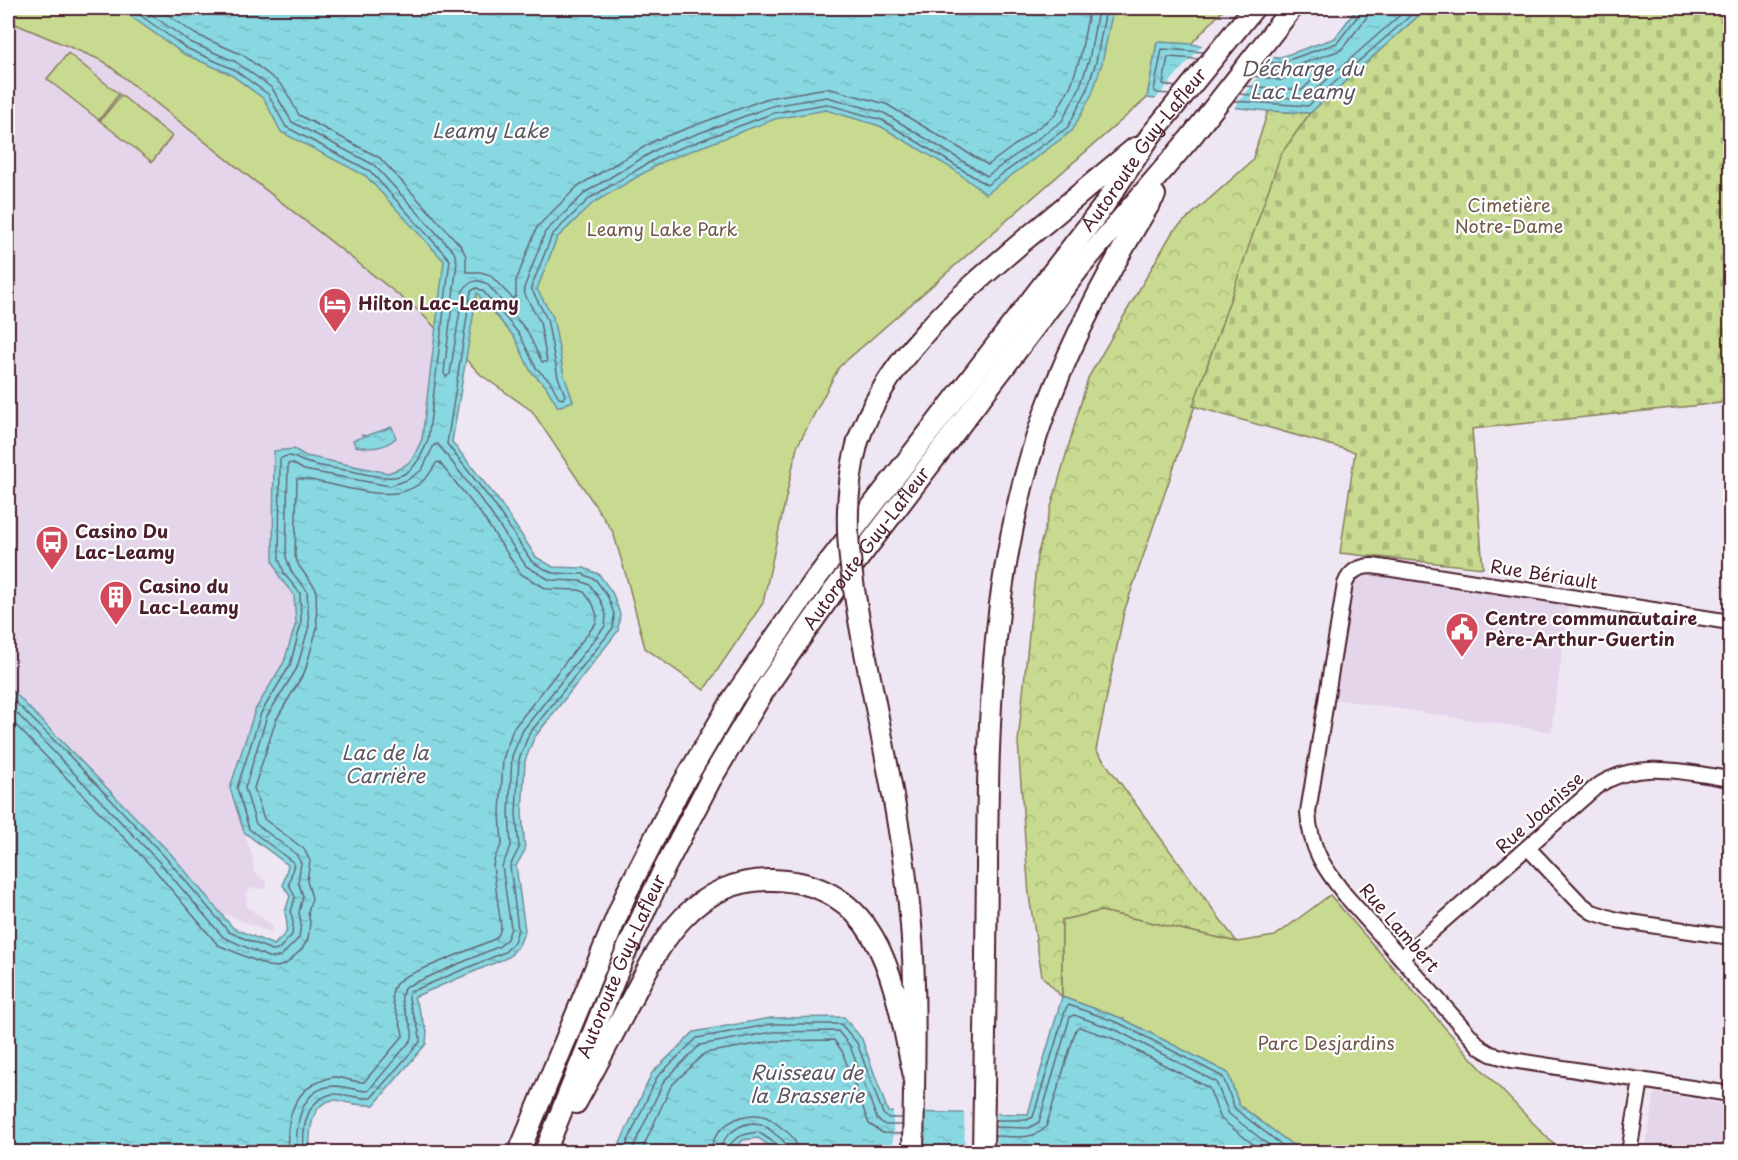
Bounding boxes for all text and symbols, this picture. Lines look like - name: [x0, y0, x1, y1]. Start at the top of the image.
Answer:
- water label: Décharge du Lac Leamy: [1241, 53, 1365, 106]
- street label: Autoroute Guy-Lafleur: [1074, 61, 1213, 237]
- water label: Leamy Lake: [432, 115, 549, 145]
- park label: Cimetière Notre-Dame: [1455, 191, 1563, 239]
- park label: Leamy Lake Park: [586, 215, 738, 242]
- hotel icon: Hilton Lac-Leamy: [317, 286, 353, 333]
- place label: Hilton Lac-Leamy: [358, 289, 519, 316]
- street label: Autoroute Guy-Lafleur: [796, 460, 936, 635]
- place label: Casino Du Lac-Leamy: [75, 517, 175, 565]
- bus stop icon: Casino Du Lac-Leamy: [34, 524, 70, 571]
- street label: Rue Bériault: [1489, 552, 1600, 595]
- place label: Casino du Lac-Leamy: [139, 572, 239, 620]
- building icon: Casino du Lac-Leamy: [98, 579, 134, 626]
- place label: Centre communautaire Père-Arthur-Guertin: [1485, 604, 1697, 652]
- public building icon: Centre communautaire Père-Arthur-Guertin: [1444, 611, 1480, 658]
- water label: Lac de la Carrière: [341, 737, 430, 790]
- street label: Rue Joanisse: [1489, 765, 1589, 859]
- street label: Autoroute Guy-Lafleur: [569, 869, 672, 1062]
- street label: Rue Lambert: [1354, 877, 1446, 977]
- park label: Parc Desjardins: [1257, 1029, 1395, 1056]
- water label: Ruisseau de la Brasserie: [750, 1057, 865, 1110]

